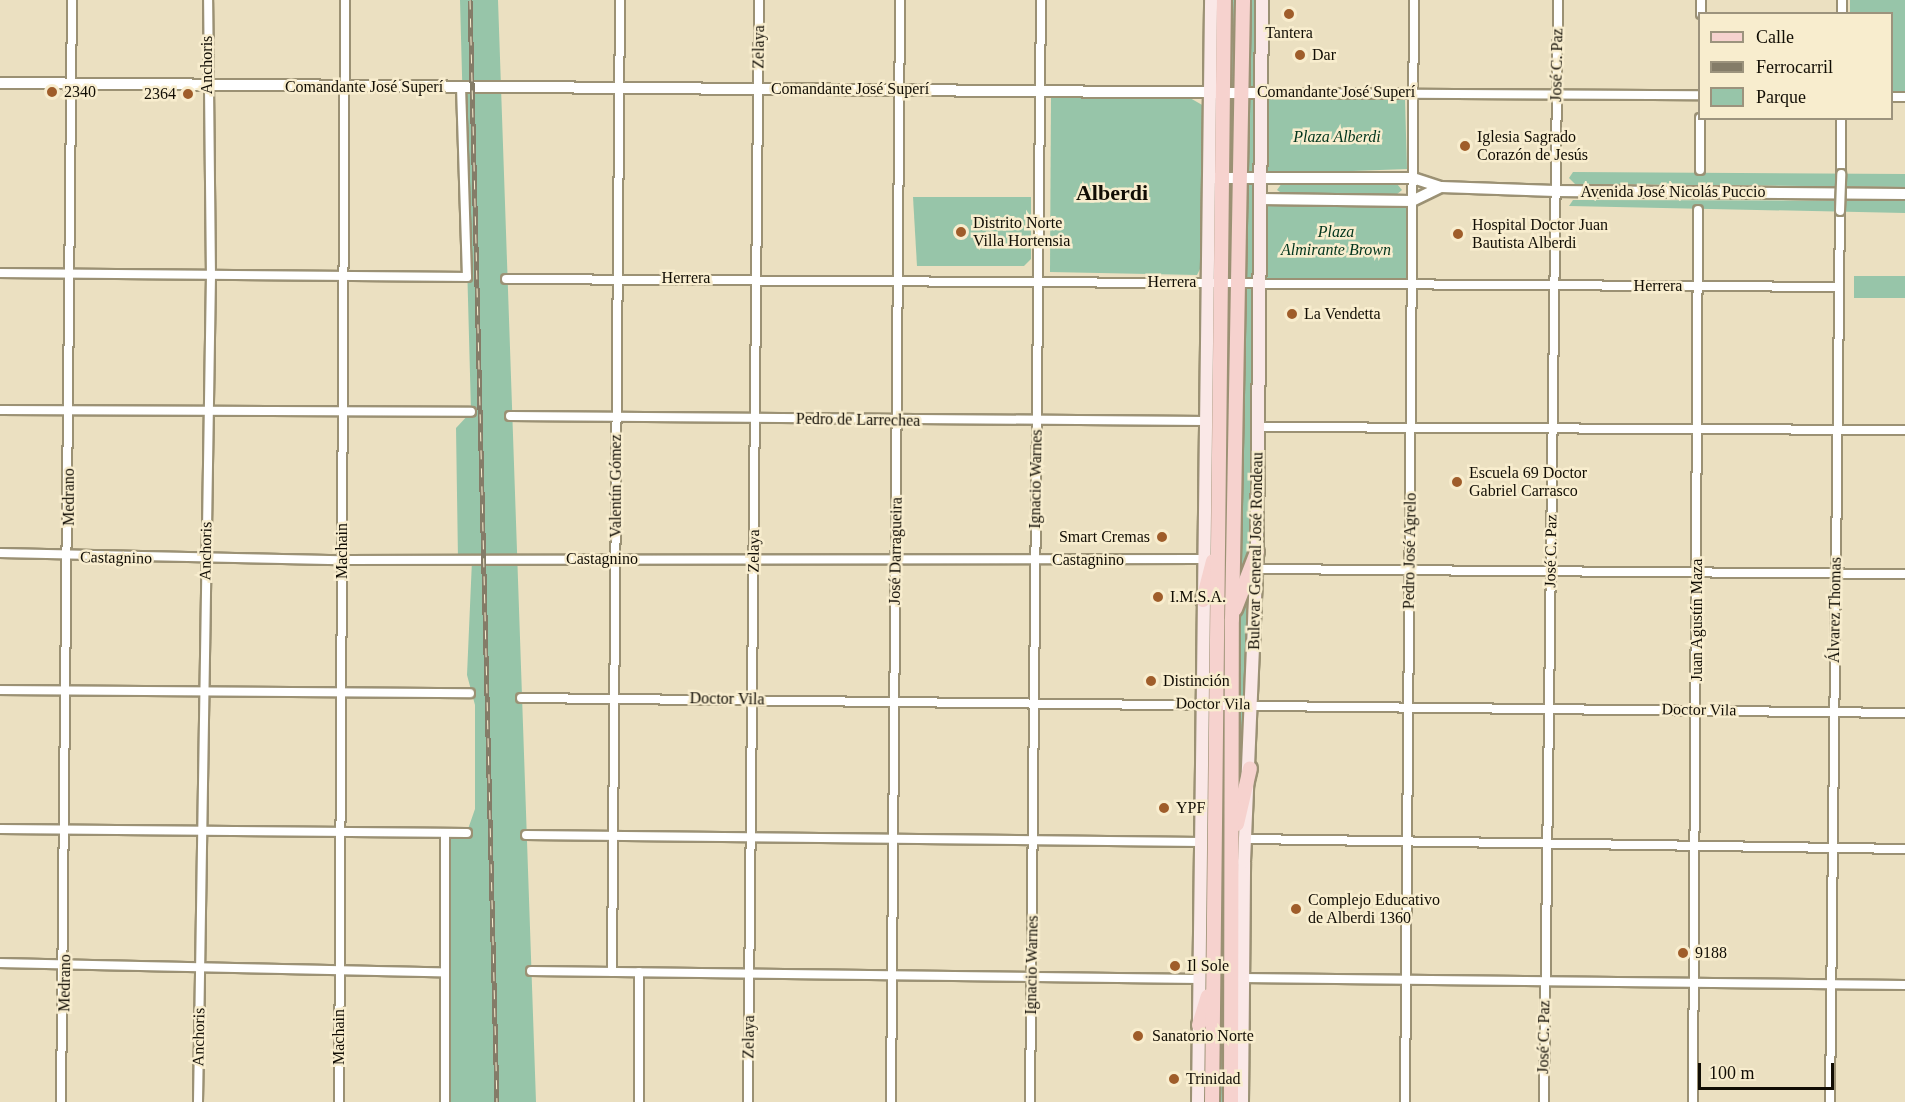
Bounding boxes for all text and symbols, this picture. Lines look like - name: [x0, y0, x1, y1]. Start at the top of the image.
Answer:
- marker: Tantera: [1282, 7, 1296, 21]
- legend: [1698, 12, 1893, 120]
- place label: Tantera: [1265, 23, 1313, 43]
- street label: Zelaya: [749, 25, 769, 69]
- text: Calle: [1756, 27, 1794, 47]
- street label: José C. Paz: [1547, 28, 1567, 102]
- street label: Anchoris: [197, 36, 217, 94]
- place label: Dar: [1312, 45, 1336, 65]
- marker: Dar: [1293, 48, 1307, 62]
- text: Ferrocarril: [1756, 57, 1833, 77]
- street label: Comandante José Superí: [285, 77, 443, 97]
- street label: Comandante José Superí: [771, 79, 929, 99]
- place label: 2340: [64, 82, 96, 102]
- street label: Comandante José Superí: [1257, 82, 1415, 102]
- place label: 2364: [144, 84, 176, 104]
- marker: 2340: [45, 85, 59, 99]
- marker: 2364: [181, 87, 195, 101]
- text: Parque: [1756, 87, 1806, 107]
- park label: Plaza Alberdi: [1293, 127, 1381, 147]
- place label: Iglesia Sagrado Corazón de Jesús: [1477, 127, 1588, 165]
- marker: Iglesia Sagrado Corazón de Jesús: [1458, 139, 1472, 153]
- district label: Alberdi: [1076, 180, 1148, 206]
- street label: Avenida José Nicolás Puccio: [1581, 182, 1765, 202]
- place label: Distrito Norte Villa Hortensia: [973, 213, 1070, 251]
- place label: Hospital Doctor Juan Bautista Alberdi: [1472, 215, 1608, 253]
- park label: Plaza Almirante Brown: [1281, 222, 1391, 260]
- marker: Distrito Norte Villa Hortensia: [954, 225, 968, 239]
- marker: Hospital Doctor Juan Bautista Alberdi: [1449, 225, 1467, 243]
- street label: Herrera: [662, 268, 710, 288]
- street label: Herrera: [1148, 272, 1196, 292]
- street label: Herrera: [1634, 276, 1682, 296]
- place label: La Vendetta: [1304, 304, 1381, 324]
- marker: La Vendetta: [1285, 307, 1299, 321]
- street label: Pedro de Larrechea: [796, 409, 920, 431]
- street label: Ignacio Warnes: [1026, 429, 1046, 529]
- street label: Valentín Gómez: [606, 434, 626, 538]
- street label: Bulevar General José Rondeau: [1245, 452, 1267, 650]
- place label: Escuela 69 Doctor Gabriel Carrasco: [1469, 463, 1587, 501]
- street label: Medrano: [59, 468, 79, 526]
- marker: Escuela 69 Doctor Gabriel Carrasco: [1450, 475, 1464, 489]
- street label: Pedro José Agrelo: [1399, 492, 1421, 610]
- street label: José Darragueira: [885, 497, 907, 605]
- street label: José C. Paz: [1541, 514, 1561, 588]
- street label: Anchoris: [196, 522, 216, 580]
- street label: Machain: [332, 523, 352, 579]
- place label: Smart Cremas: [1059, 527, 1150, 547]
- street label: Zelaya: [744, 529, 764, 573]
- marker: Smart Cremas: [1155, 530, 1169, 544]
- street label: Castagnino: [80, 548, 152, 568]
- street label: Castagnino: [566, 549, 638, 569]
- street label: Castagnino: [1052, 550, 1124, 570]
- street label: Álvarez Thomas: [1824, 557, 1846, 663]
- street label: Juan Agustín Maza: [1687, 558, 1707, 682]
- place label: I.M.S.A.: [1170, 587, 1226, 607]
- marker: I.M.S.A.: [1151, 590, 1165, 604]
- place label: Distinción: [1163, 671, 1230, 691]
- marker: Distinción: [1144, 674, 1158, 688]
- street label: Doctor Vila: [689, 689, 765, 709]
- street label: Doctor Vila: [1175, 694, 1251, 714]
- street label: Doctor Vila: [1661, 700, 1737, 720]
- place label: YPF: [1176, 798, 1205, 818]
- marker: YPF: [1157, 801, 1171, 815]
- place label: Complejo Educativo de Alberdi 1360: [1308, 890, 1440, 928]
- marker: Complejo Educativo de Alberdi 1360: [1289, 902, 1303, 916]
- street label: Ignacio Warnes: [1022, 915, 1042, 1015]
- place label: 9188: [1695, 943, 1727, 963]
- marker: 9188: [1676, 946, 1690, 960]
- street label: Medrano: [55, 954, 75, 1012]
- place label: Il Sole: [1187, 956, 1229, 976]
- marker: Il Sole: [1168, 959, 1182, 973]
- street label: José C. Paz: [1534, 1000, 1554, 1074]
- street label: Anchoris: [189, 1008, 209, 1066]
- street label: Machain: [329, 1009, 349, 1065]
- street label: Zelaya: [739, 1015, 759, 1059]
- place label: Sanatorio Norte: [1152, 1026, 1254, 1046]
- marker: Sanatorio Norte: [1129, 1027, 1147, 1045]
- scale bar: [1701, 1051, 1838, 1089]
- text: 100 m: [1709, 1063, 1755, 1083]
- place label: Trinidad: [1186, 1069, 1241, 1089]
- marker: Trinidad: [1167, 1072, 1181, 1086]

